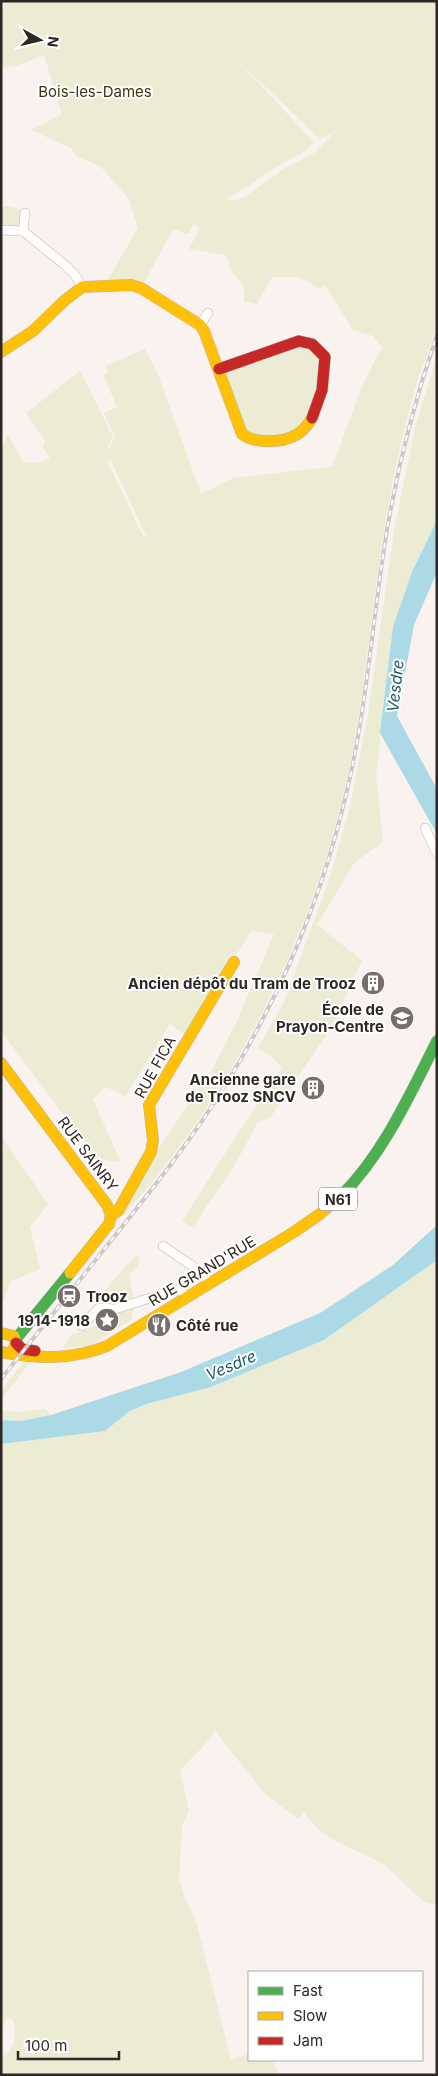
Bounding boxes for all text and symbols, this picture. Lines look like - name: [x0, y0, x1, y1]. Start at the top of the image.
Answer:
- north arrow: [15, 15, 65, 65]
- text: N: [44, 35, 63, 48]
- park label: Bois-les-Dames: [38, 82, 152, 101]
- water label: Vesdre: [382, 659, 408, 713]
- building icon: Ancien dépôt du Tram de Trooz: [360, 970, 386, 996]
- place label: Ancien dépôt du Tram de Trooz: [128, 974, 356, 993]
- place label: École de Prayon-Centre: [276, 1000, 384, 1036]
- school or university icon: École de Prayon-Centre: [389, 1005, 415, 1031]
- street label: RUE FICA: [130, 1033, 180, 1101]
- place label: Ancienne gare de Trooz SNCV: [185, 1070, 296, 1106]
- building icon: Ancienne gare de Trooz SNCV: [300, 1075, 326, 1101]
- street label: RUE SAINRY: [54, 1113, 122, 1195]
- road number: N61: [319, 1188, 357, 1210]
- street label: RUE GRAND'RUE: [145, 1232, 259, 1310]
- station icon: Trooz: [56, 1283, 82, 1309]
- place label: Trooz: [86, 1287, 128, 1306]
- place icon: 1914-1918: [94, 1307, 120, 1333]
- place label: 1914-1918: [18, 1311, 90, 1330]
- restaurant icon: Côté rue: [146, 1312, 172, 1338]
- place label: Côté rue: [176, 1316, 239, 1335]
- water label: Vesdre: [203, 1346, 259, 1384]
- legend: [248, 1971, 423, 2061]
- text: Fast: [293, 1981, 323, 2000]
- text: Slow: [293, 2006, 327, 2025]
- scale bar: [18, 2028, 119, 2060]
- text: Jam: [293, 2031, 323, 2050]
- text: 100 m: [25, 2036, 67, 2055]

